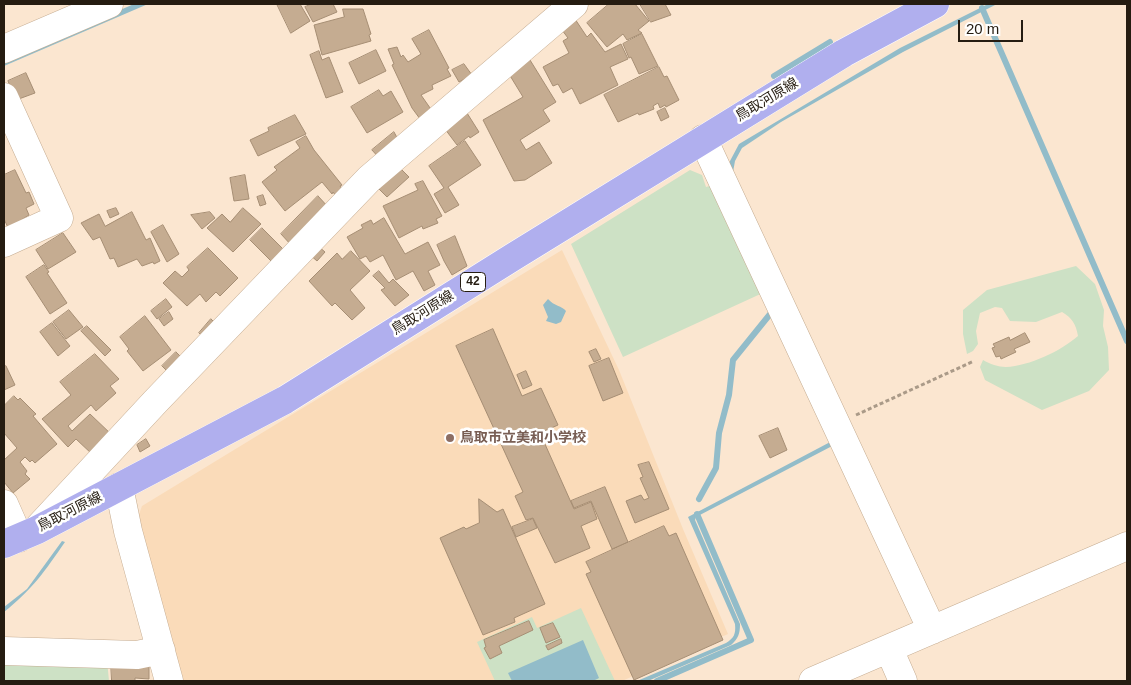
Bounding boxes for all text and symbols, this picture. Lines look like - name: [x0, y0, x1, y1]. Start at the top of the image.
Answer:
- scale bar: [961, 10, 1026, 42]
- text: 20 m: [966, 20, 999, 37]
- street label: 鳥取河原線: [733, 75, 801, 125]
- road number: 42: [460, 272, 486, 292]
- street label: 鳥取河原線: [389, 287, 457, 339]
- place label: 鳥取市立美和小学校: [460, 430, 586, 446]
- marker: 鳥取市立美和小学校: [444, 432, 456, 444]
- street label: 鳥取河原線: [35, 489, 105, 535]

